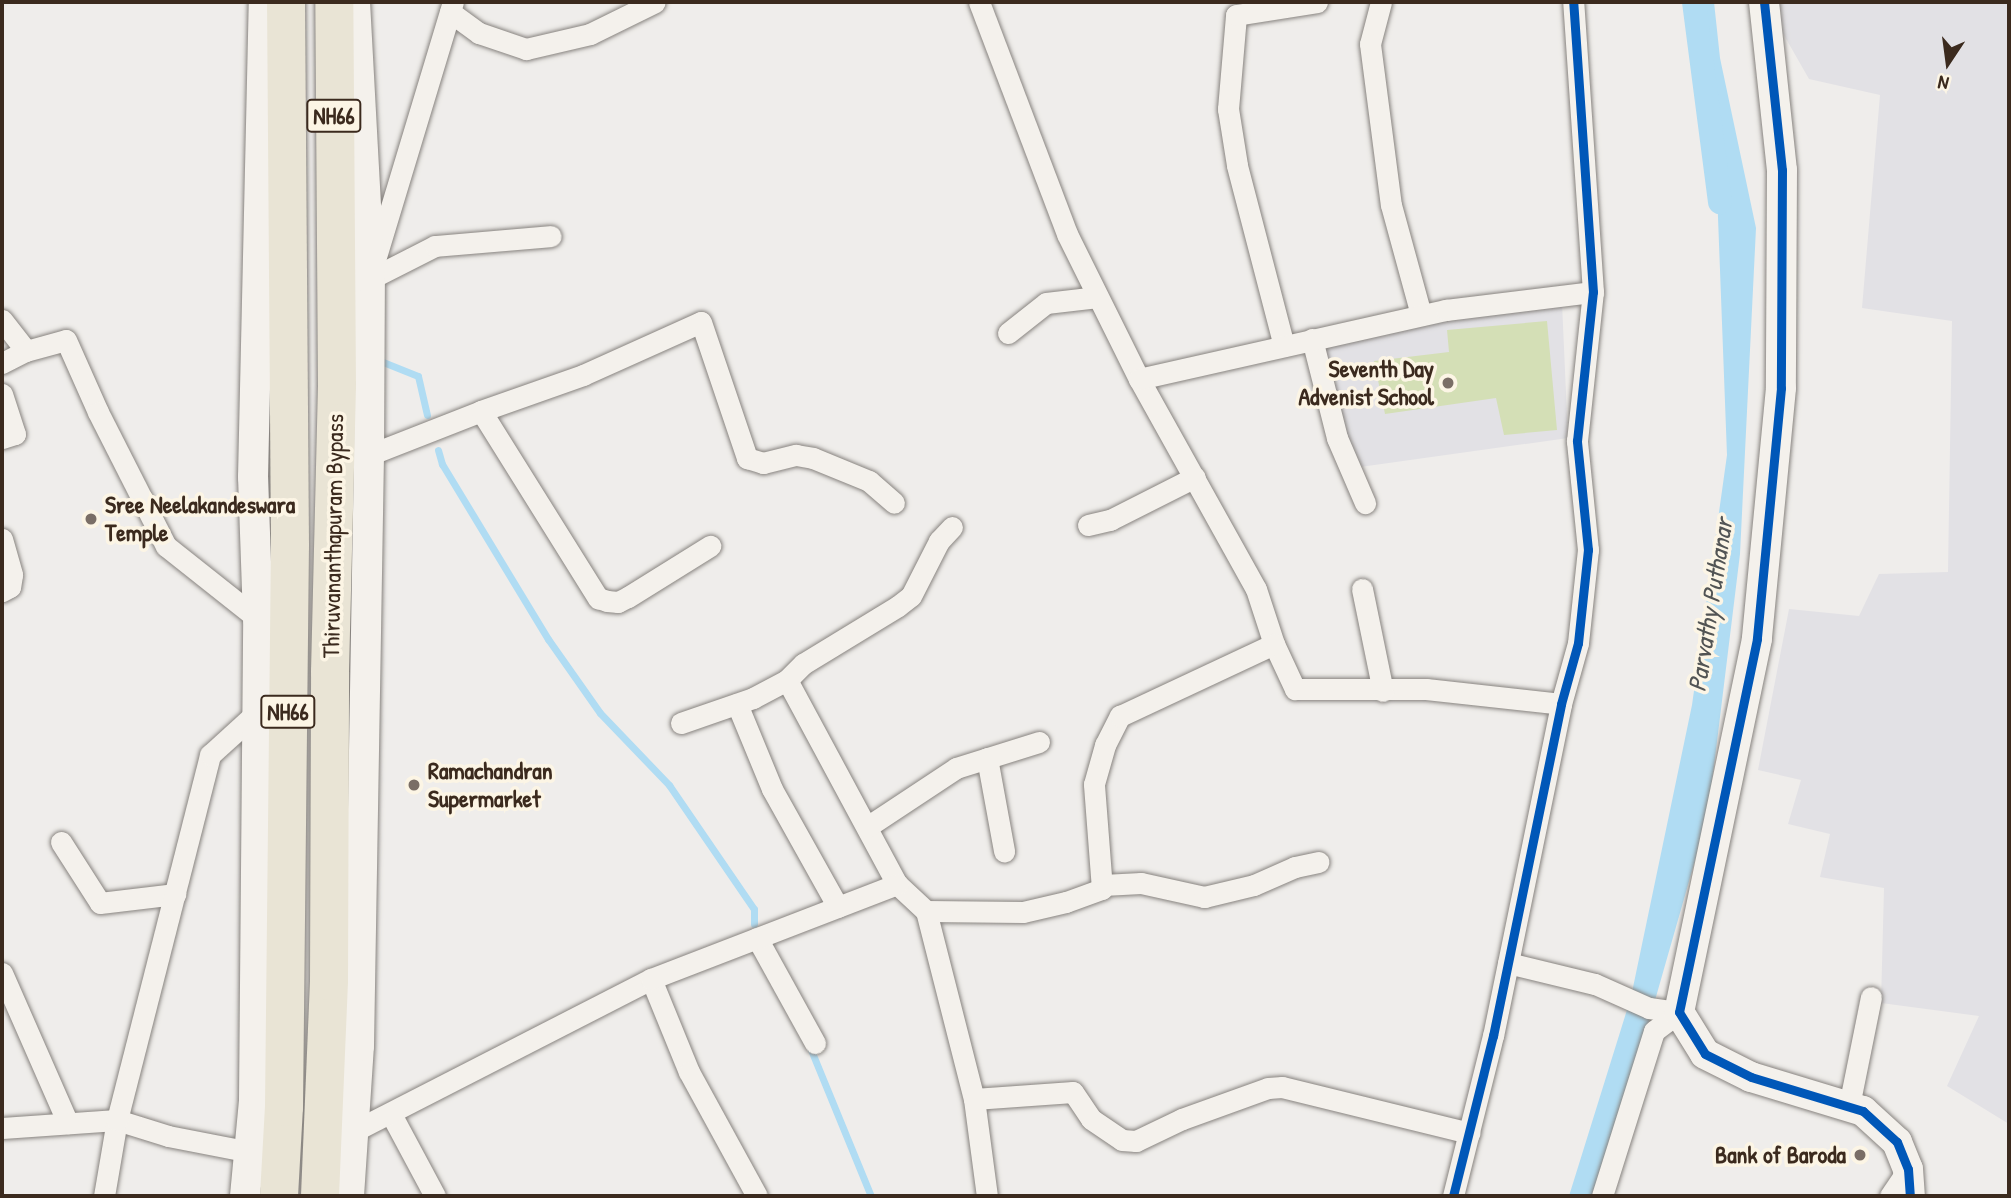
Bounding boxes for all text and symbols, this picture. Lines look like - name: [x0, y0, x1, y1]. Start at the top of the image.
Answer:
- north arrow: [1913, 28, 1983, 98]
- text: N: [1935, 70, 1951, 97]
- road number: NH66: [306, 97, 362, 136]
- place label: Seventh Day Advenist School: [1298, 355, 1434, 411]
- marker: Seventh Day Advenist School: [1440, 375, 1456, 391]
- street label: Thiruvananthapuram Bypass: [316, 414, 350, 658]
- place label: Sree Neelakandeswara Temple: [105, 491, 295, 547]
- marker: Sree Neelakandeswara Temple: [83, 511, 99, 527]
- water label: Parvathy Puthanar: [1681, 516, 1739, 694]
- road number: NH66: [260, 692, 316, 732]
- place label: Ramachandran Supermarket: [428, 757, 553, 813]
- marker: Ramachandran Supermarket: [406, 777, 422, 793]
- place label: Bank of Baroda: [1715, 1141, 1846, 1169]
- marker: Bank of Baroda: [1852, 1147, 1868, 1163]

